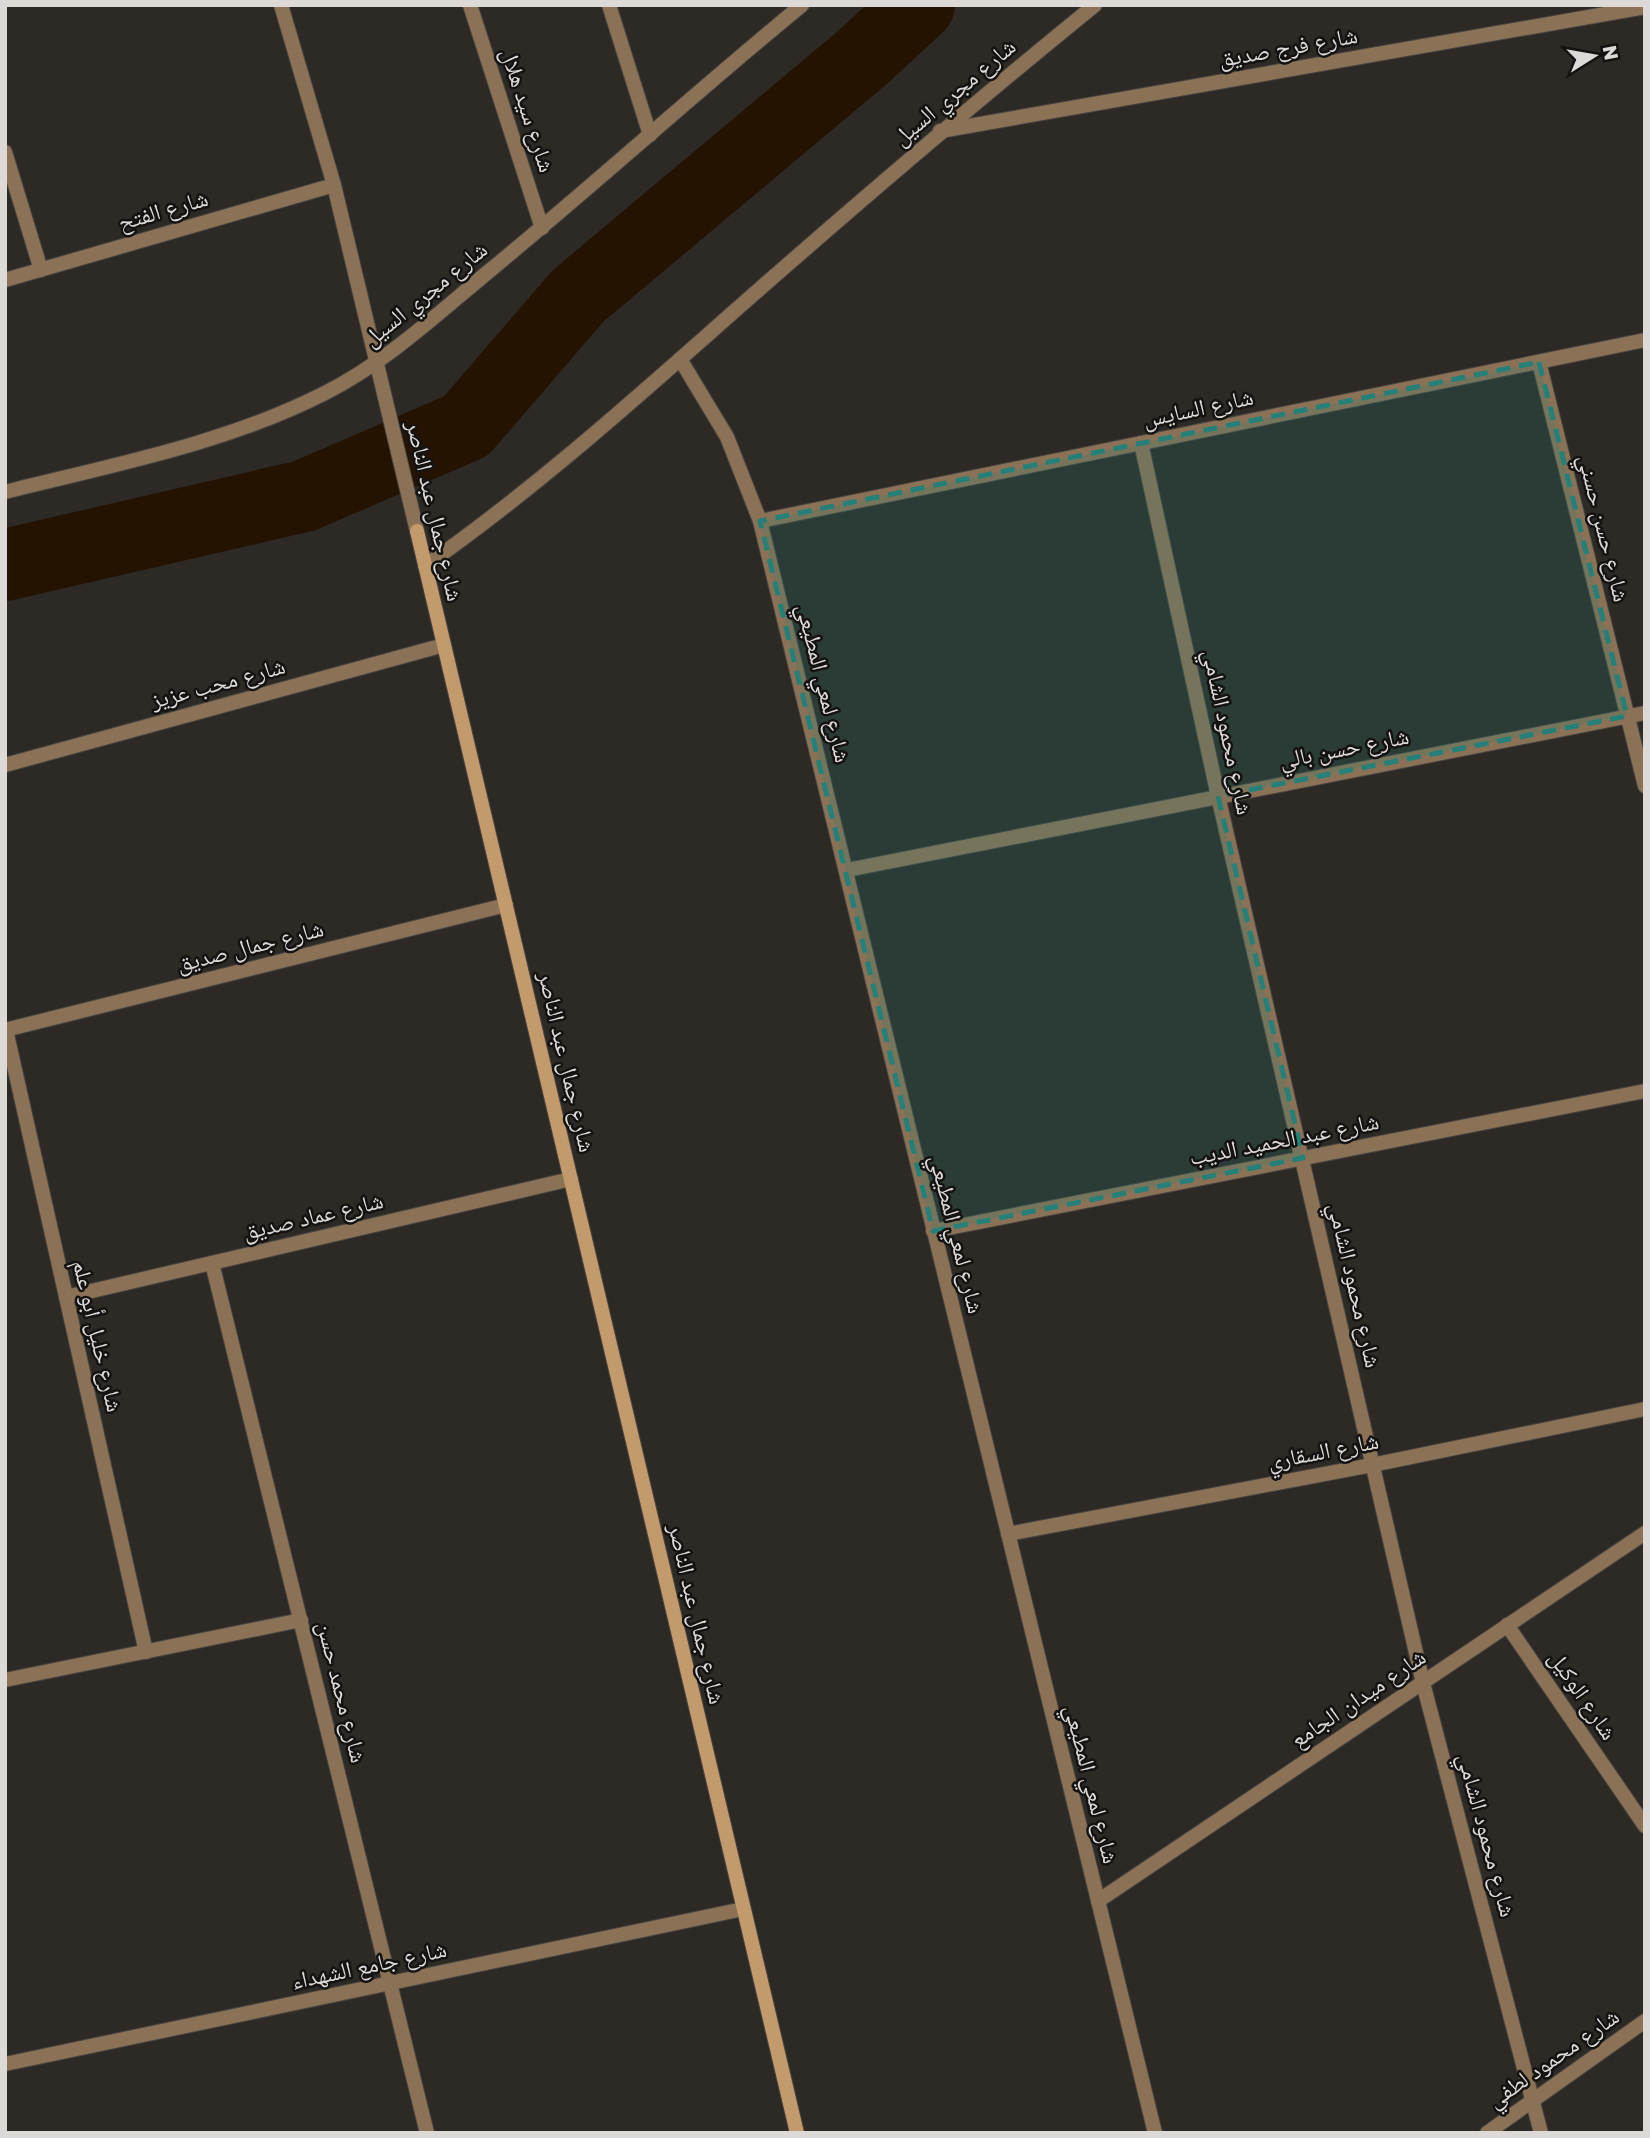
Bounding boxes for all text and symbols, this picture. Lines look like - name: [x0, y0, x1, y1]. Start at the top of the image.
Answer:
- street label: شارع فرج صديق: [1216, 20, 1360, 74]
- north arrow: [1559, 21, 1629, 91]
- street label: شارع مجري السيل: [886, 32, 1024, 155]
- text: N: [1599, 43, 1624, 62]
- street label: شارع سيد هلال: [494, 44, 562, 176]
- street label: شارع الفتح: [114, 183, 212, 237]
- street label: شارع مجري السيل: [356, 235, 496, 356]
- street label: شارع السايس: [1140, 382, 1256, 434]
- street label: شارع جمال عبد الناصر: [399, 417, 470, 604]
- street label: شارع حسن حسني: [1567, 451, 1637, 606]
- street label: شارع لمعي المطيعي: [786, 600, 858, 767]
- street label: شارع محمود الشامي: [1192, 646, 1260, 818]
- street label: شارع محب عزيز: [147, 651, 288, 716]
- street label: شارع حسن بالي: [1277, 721, 1412, 779]
- street label: شارع جمال صديق: [173, 913, 327, 979]
- street label: شارع جمال عبد الناصر: [531, 968, 602, 1155]
- street label: شارع عبد الحميد الديب: [1187, 1106, 1381, 1172]
- street label: شارع لمعي المطيعي: [919, 1151, 991, 1318]
- street label: شارع عماد صديق: [240, 1185, 386, 1247]
- street label: شارع محمود الشامي: [1318, 1200, 1389, 1371]
- street label: شارع خليل أبو علم: [65, 1257, 130, 1415]
- street label: شارع السقاري: [1265, 1426, 1382, 1480]
- street label: شارع جمال عبد الناصر: [661, 1520, 732, 1707]
- street label: شارع محمد حسن: [310, 1618, 374, 1766]
- street label: شارع ميدان الجامع: [1285, 1642, 1431, 1754]
- street label: شارع الوكيل: [1542, 1644, 1624, 1746]
- street label: شارع لمعي المطيعي: [1054, 1701, 1126, 1868]
- street label: شارع محمود الشامي: [1447, 1750, 1523, 1921]
- street label: شارع جامع الشهداء: [289, 1934, 449, 1996]
- street label: شارع محمود لطفي: [1481, 2001, 1627, 2118]

